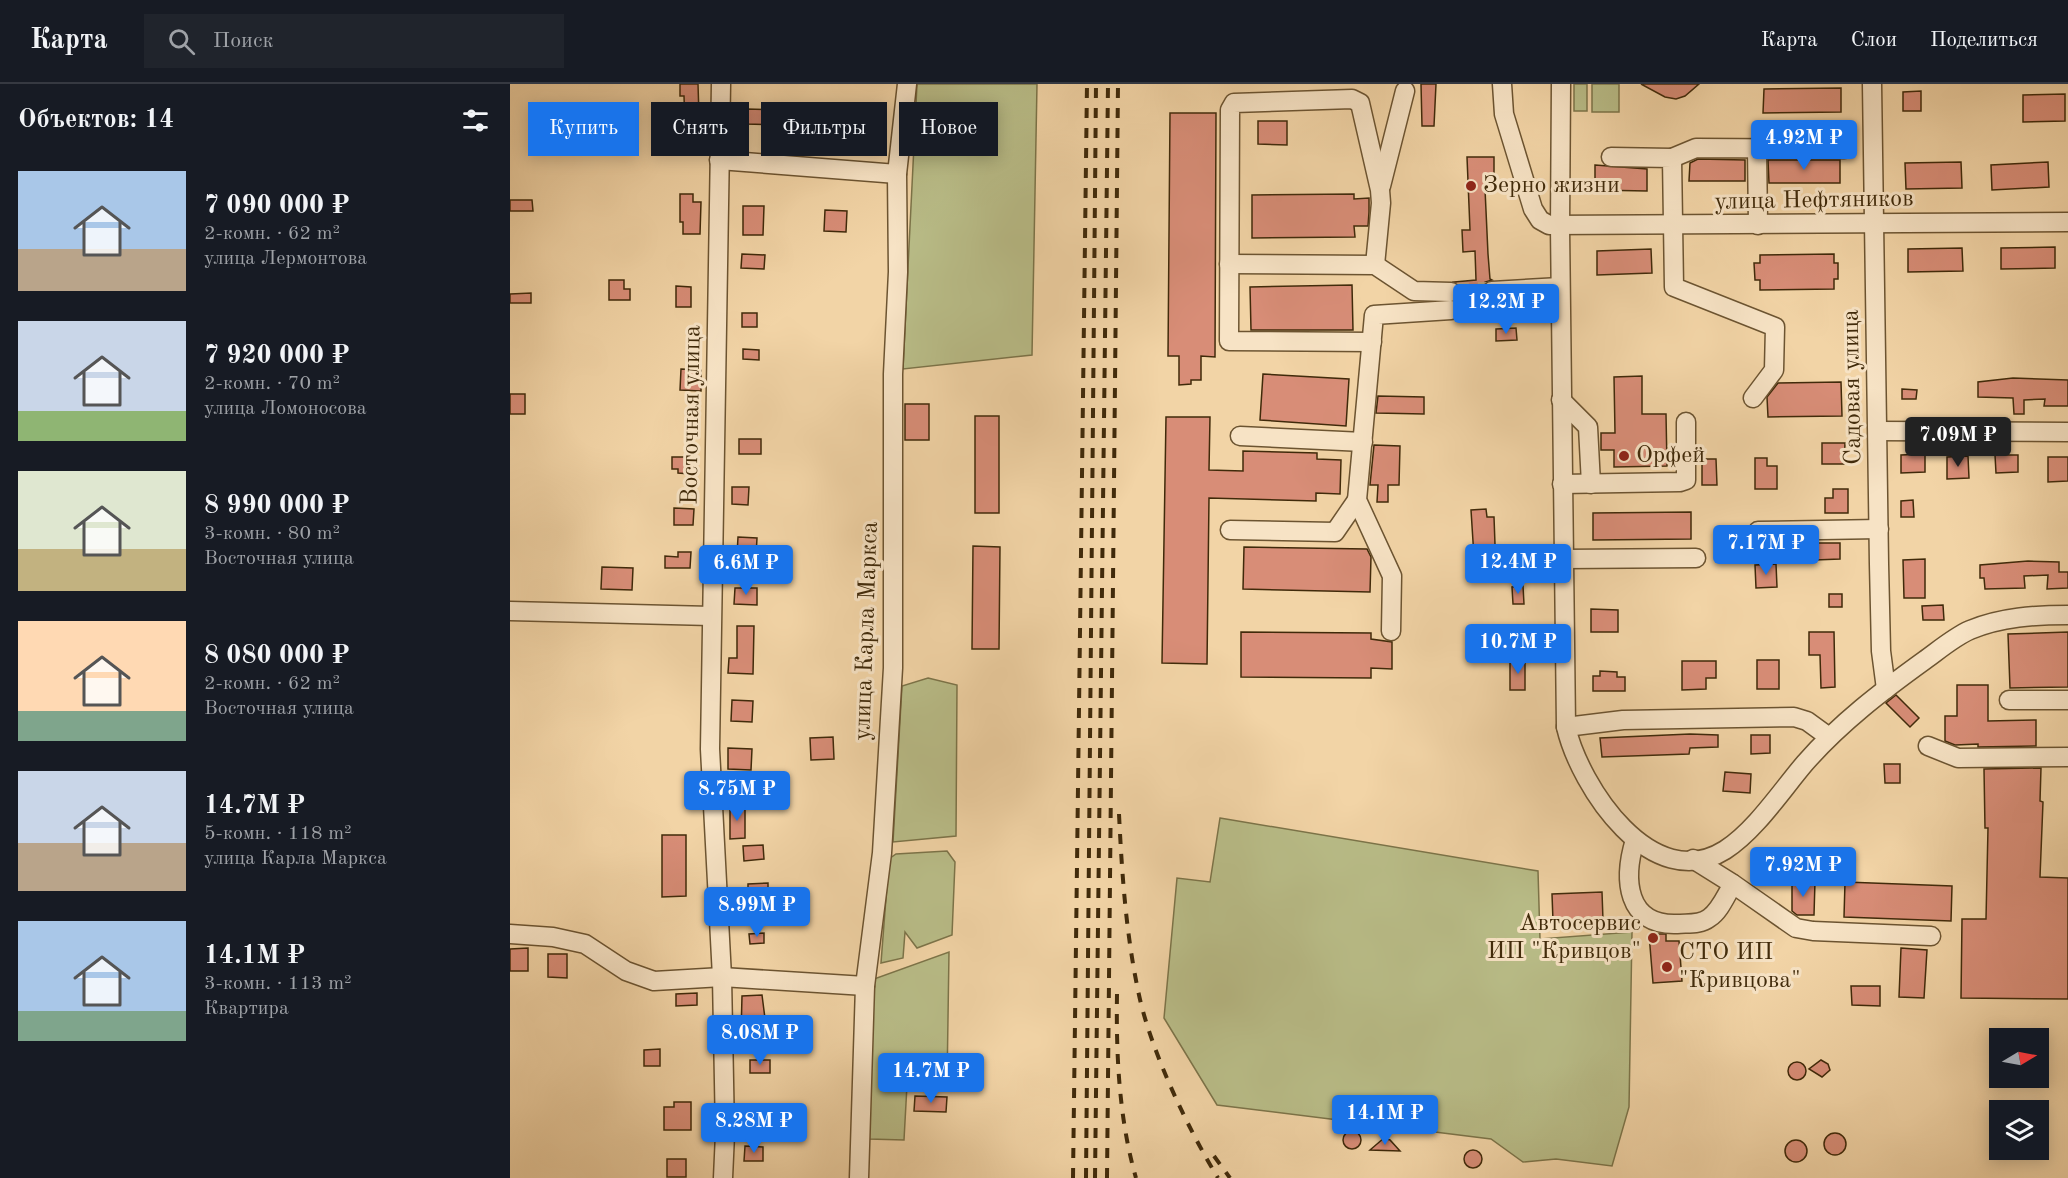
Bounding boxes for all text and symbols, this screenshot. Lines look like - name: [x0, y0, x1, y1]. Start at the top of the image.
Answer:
- search box: [144, 14, 564, 68]
- icon: search: [165, 25, 198, 58]
- text: Карта: [30, 27, 108, 55]
- text: Поиск: [213, 30, 274, 52]
- text: Карта: [1761, 30, 1818, 51]
- text: Слои: [1851, 30, 1897, 51]
- text: Поделиться: [1930, 30, 2038, 51]
- chip: Купить: [528, 102, 639, 156]
- chip: Снять: [651, 102, 749, 156]
- chip: Фильтры: [761, 102, 887, 156]
- chip: Новое: [899, 102, 998, 156]
- icon: filters: [459, 104, 492, 137]
- text: Объектов: 14: [18, 107, 174, 133]
- pin: 4.92M ₽: [1749, 120, 1859, 171]
- text: 4.92M ₽: [1765, 129, 1843, 149]
- place label: Зерно жизни: [1483, 174, 1620, 198]
- marker: Зерно жизни: [1464, 179, 1478, 193]
- street label: улица Нефтяников: [1714, 187, 1914, 215]
- text: 7 090 000 ₽: [204, 193, 350, 219]
- icon: home: [66, 195, 138, 267]
- text: 2-комн. · 62 m²: [204, 224, 340, 244]
- text: улица Лермонтова: [204, 249, 367, 269]
- pin: 12.2M ₽: [1451, 284, 1561, 335]
- text: 12.2M ₽: [1467, 293, 1545, 313]
- street label: Садовая улица: [1840, 309, 1866, 465]
- street label: Восточная улица: [678, 325, 706, 505]
- text: 7 920 000 ₽: [204, 343, 350, 369]
- icon: home: [66, 345, 138, 417]
- text: 2-комн. · 70 m²: [204, 374, 340, 394]
- text: улица Ломоносова: [204, 399, 367, 419]
- pin: 7.09M ₽: [1903, 417, 2013, 468]
- text: 7.09M ₽: [1919, 426, 1997, 446]
- place label: Орфей: [1636, 444, 1705, 468]
- marker: Орфей: [1617, 449, 1631, 463]
- text: 8 990 000 ₽: [204, 493, 350, 519]
- icon: home: [66, 495, 138, 567]
- street label: улица Карла Маркса: [851, 521, 883, 741]
- text: 3-комн. · 80 m²: [204, 524, 340, 544]
- pin: 7.17M ₽: [1711, 525, 1821, 576]
- text: 7.17M ₽: [1727, 534, 1805, 554]
- pin: 12.4M ₽: [1463, 544, 1573, 595]
- pin: 6.6M ₽: [697, 545, 795, 596]
- text: Восточная улица: [204, 549, 354, 569]
- text: 12.4M ₽: [1479, 553, 1557, 573]
- text: 6.6M ₽: [713, 554, 779, 574]
- pin: 10.7M ₽: [1463, 624, 1573, 675]
- text: 10.7M ₽: [1479, 633, 1557, 653]
- text: 8 080 000 ₽: [204, 643, 350, 669]
- icon: home: [66, 645, 138, 717]
- text: 2-комн. · 62 m²: [204, 674, 340, 694]
- text: Восточная улица: [204, 699, 354, 719]
- pin: 8.75M ₽: [682, 771, 792, 822]
- text: 8.75M ₽: [698, 780, 776, 800]
- text: 14.7M ₽: [204, 793, 305, 819]
- icon: home: [66, 795, 138, 867]
- text: 5-комн. · 118 m²: [204, 824, 352, 844]
- pin: 7.92M ₽: [1748, 847, 1858, 898]
- text: улица Карла Маркса: [204, 849, 387, 869]
- text: 7.92M ₽: [1764, 856, 1842, 876]
- pin: 8.99M ₽: [702, 887, 812, 938]
- text: 8.99M ₽: [718, 896, 796, 916]
- place label: Автосервис ИП "Кривцов": [1487, 912, 1641, 964]
- marker: Автосервис ИП "Кривцов": [1646, 931, 1660, 945]
- place label: СТО ИП "Кривцова": [1679, 941, 1801, 993]
- text: 14.1M ₽: [204, 943, 305, 969]
- icon: home: [66, 945, 138, 1017]
- marker: СТО ИП "Кривцова": [1660, 960, 1674, 974]
- text: 3-комн. · 113 m²: [204, 974, 352, 994]
- text: Квартира: [204, 999, 289, 1019]
- pin: 8.08M ₽: [705, 1015, 815, 1066]
- text: 8.08M ₽: [721, 1024, 799, 1044]
- north arrow: [1989, 1028, 2049, 1088]
- map controls: [1989, 1028, 2049, 1160]
- pin: 14.7M ₽: [876, 1053, 986, 1104]
- text: 14.7M ₽: [892, 1062, 970, 1082]
- pin: 14.1M ₽: [1330, 1095, 1440, 1146]
- button: layers: [1989, 1100, 2049, 1160]
- pin: 8.28M ₽: [699, 1103, 809, 1154]
- text: 14.1M ₽: [1346, 1104, 1424, 1124]
- text: 8.28M ₽: [715, 1112, 793, 1132]

